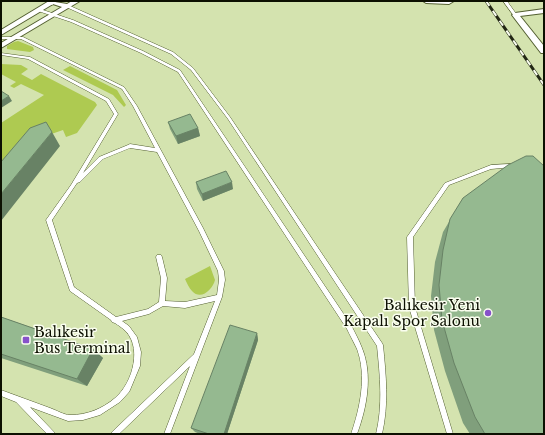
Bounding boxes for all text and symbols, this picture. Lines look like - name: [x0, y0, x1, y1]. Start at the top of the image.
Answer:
- place label: Balıkesir Yeni Kapalı Spor Salonu: [343, 296, 481, 330]
- marker: Balıkesir Yeni Kapalı Spor Salonu: [483, 308, 493, 318]
- place label: Balıkesir Bus Terminal: [34, 323, 131, 357]
- marker: Balıkesir Bus Terminal: [21, 335, 31, 345]

